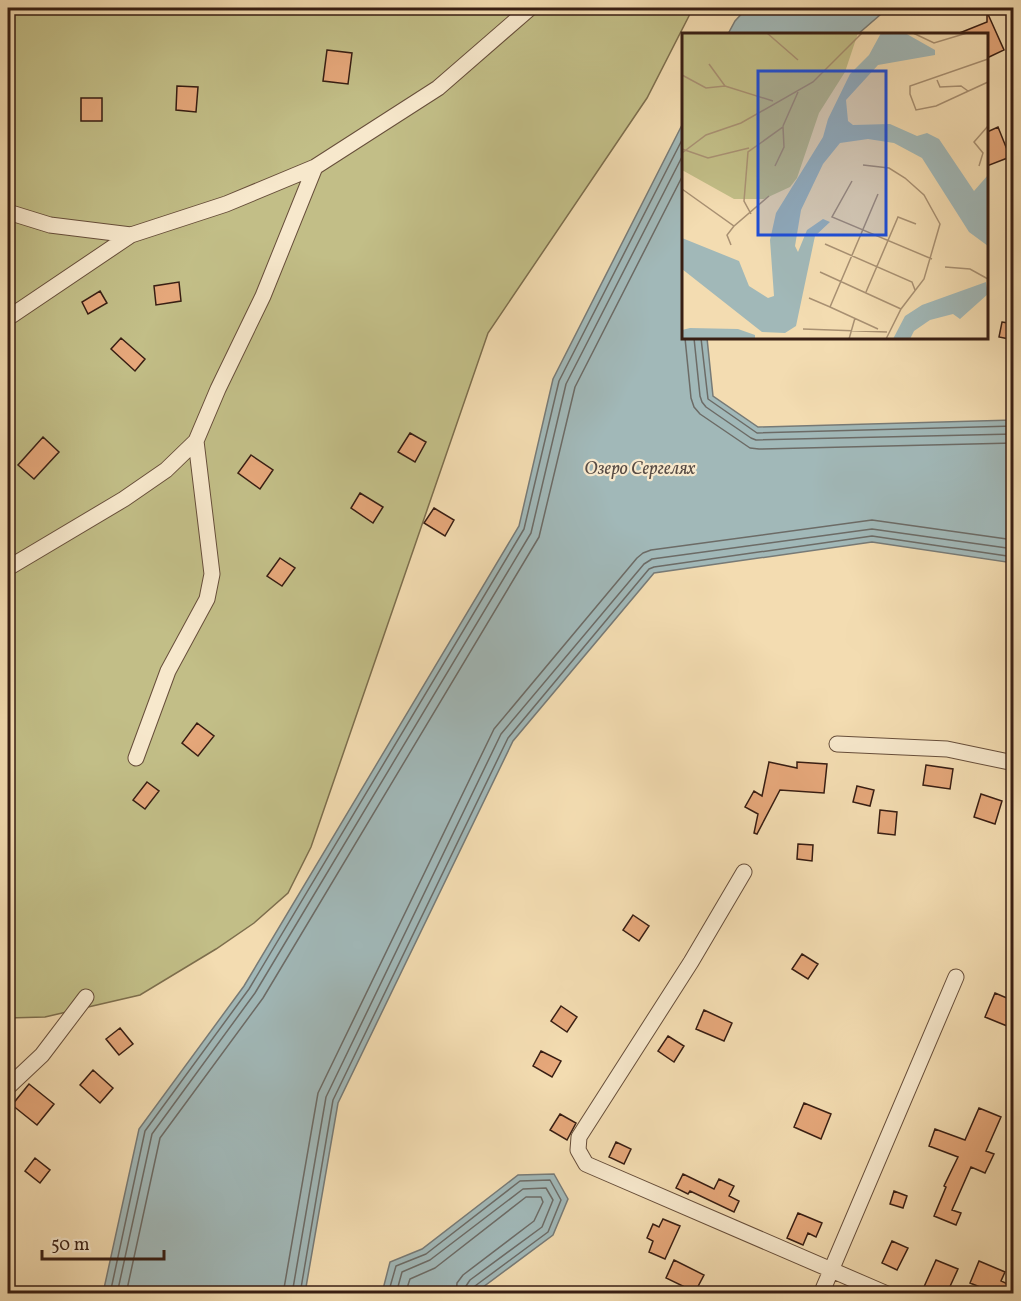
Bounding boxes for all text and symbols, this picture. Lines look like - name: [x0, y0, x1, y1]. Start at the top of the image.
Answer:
- inset map: [682, 33, 988, 339]
- water label: Озеро Сергелях: [584, 457, 696, 482]
- scale bar: [42, 1223, 164, 1261]
- text: 50 m: [51, 1233, 90, 1258]

